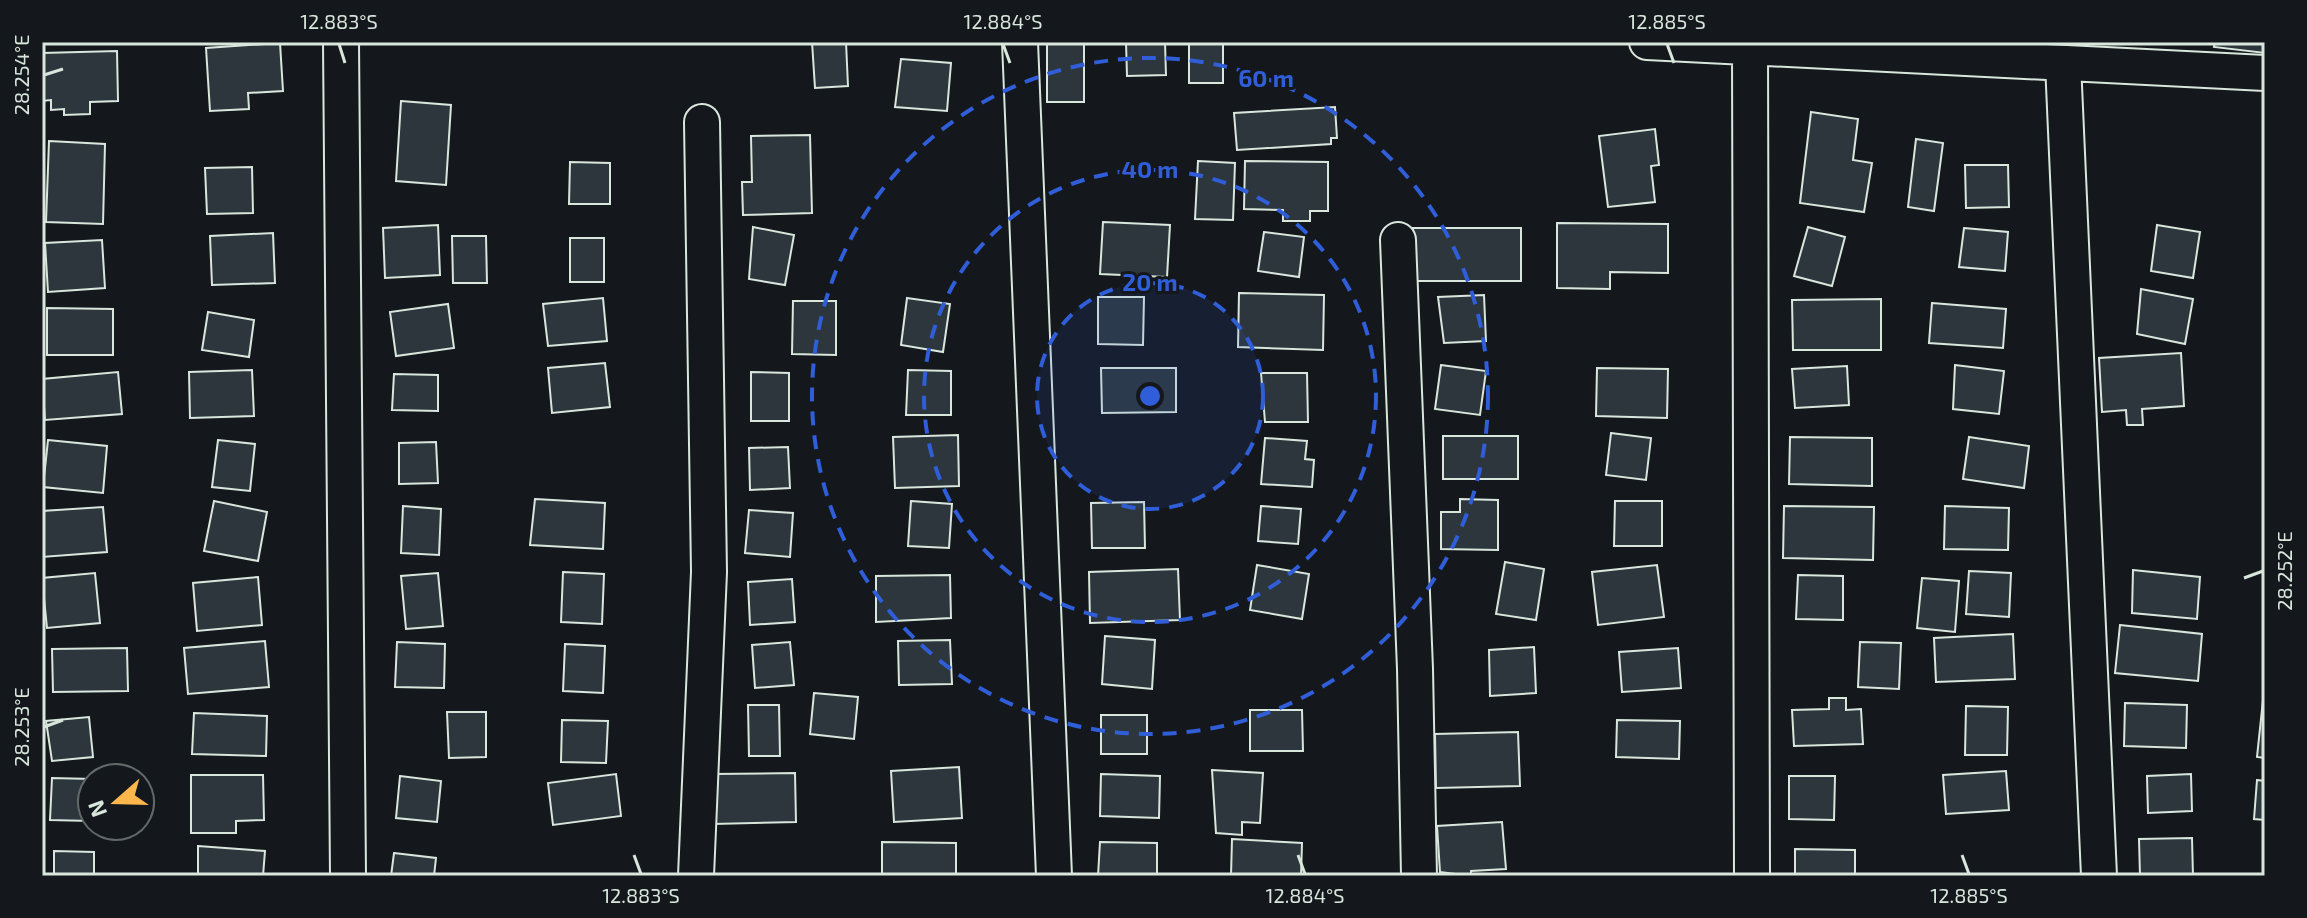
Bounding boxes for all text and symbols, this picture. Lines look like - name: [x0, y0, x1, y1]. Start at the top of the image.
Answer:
- text: 12.883°S: [300, 9, 378, 33]
- text: 12.884°S: [964, 9, 1042, 33]
- text: 12.885°S: [1628, 9, 1706, 33]
- text: 28.254°E: [9, 35, 33, 115]
- text: 60 m: [1238, 63, 1294, 92]
- text: 40 m: [1122, 154, 1178, 183]
- text: 20 m: [1122, 267, 1178, 296]
- centre of rings: [1136, 382, 1164, 410]
- text: 28.252°E: [2272, 531, 2296, 611]
- text: 28.253°E: [9, 687, 33, 767]
- north arrow: [76, 762, 156, 842]
- text: N: [81, 797, 111, 821]
- text: 12.883°S: [602, 883, 680, 907]
- text: 12.884°S: [1266, 883, 1344, 907]
- text: 12.885°S: [1930, 883, 2008, 907]

